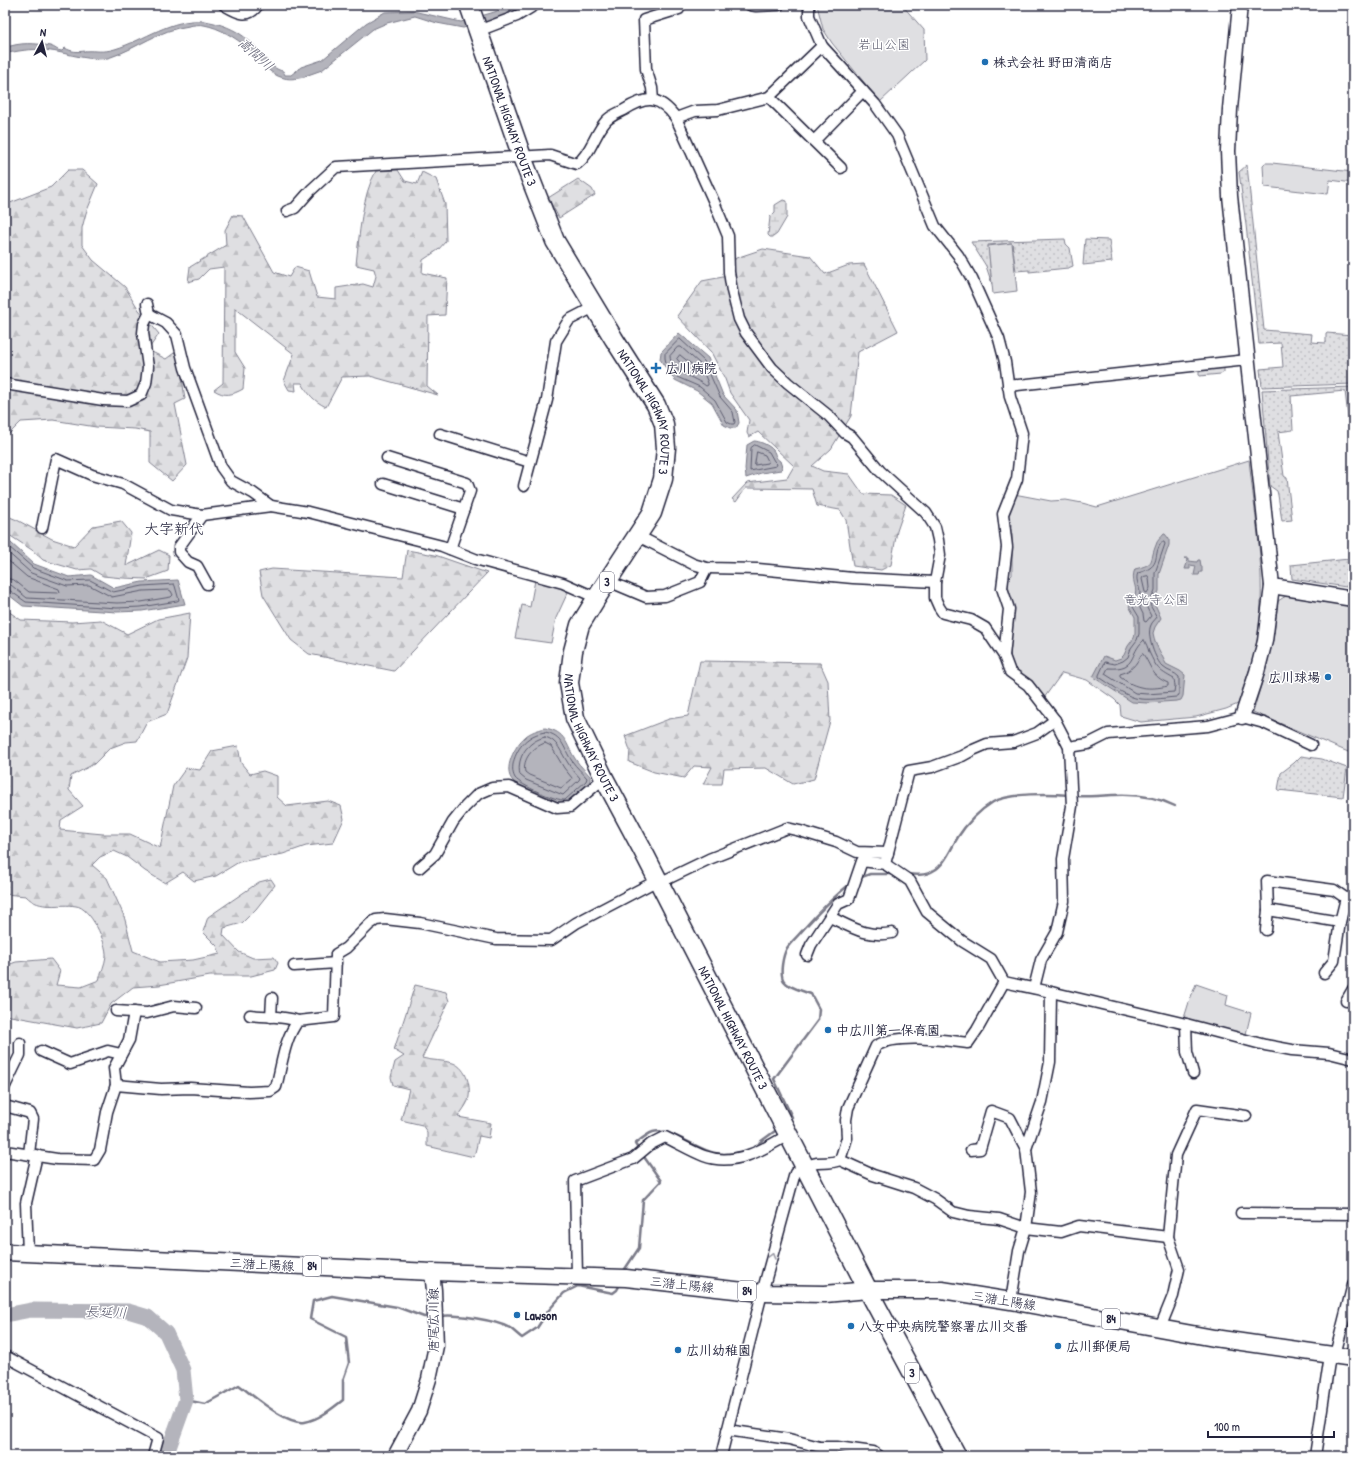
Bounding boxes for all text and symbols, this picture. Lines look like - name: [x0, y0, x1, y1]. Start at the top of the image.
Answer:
- north arrow: [22, 22, 62, 62]
- text: N: [39, 25, 47, 39]
- water label: 高間川: [234, 33, 278, 75]
- park label: 岩山公園: [858, 35, 910, 53]
- place label: 株式会社 野田清商店: [993, 53, 1113, 71]
- street label: NATIONAL HIGHWAY ROUTE 3: [479, 54, 541, 189]
- marker: 株式会社 野田清商店: [980, 57, 990, 67]
- street label: NATIONAL HIGHWAY ROUTE 3: [613, 345, 675, 476]
- place label: 広川病院: [665, 359, 717, 377]
- marker: 広川病院: [650, 362, 662, 374]
- district label: 大字新代: [144, 518, 204, 539]
- road number: 3: [600, 572, 614, 592]
- park label: 竜光寺公園: [1123, 590, 1189, 608]
- place label: 広川球場: [1268, 668, 1320, 686]
- marker: 広川球場: [1323, 672, 1333, 682]
- street label: NATIONAL HIGHWAY ROUTE 3: [560, 673, 624, 805]
- street label: NATIONAL HIGHWAY ROUTE 3: [694, 963, 773, 1092]
- place label: 中広川第一保育園: [836, 1021, 940, 1039]
- marker: 中広川第一保育園: [823, 1025, 833, 1035]
- one-way arrow: [767, 1252, 776, 1259]
- street label: 三潴上陽線: [229, 1253, 296, 1275]
- road number: 84: [303, 1256, 321, 1276]
- street label: 三潴上陽線: [649, 1272, 716, 1296]
- road number: 84: [738, 1281, 756, 1301]
- street label: 三潴上陽線: [970, 1286, 1038, 1314]
- street label: 唐尾広川線: [424, 1287, 442, 1353]
- water label: 長延川: [85, 1301, 127, 1322]
- place label: Lawson: [525, 1306, 557, 1324]
- road number: 84: [1102, 1309, 1120, 1329]
- marker: Lawson: [512, 1310, 522, 1320]
- place label: 八女中央病院警察署広川交番: [859, 1317, 1028, 1335]
- marker: 八女中央病院警察署広川交番: [846, 1321, 856, 1331]
- place label: 広川郵便局: [1066, 1337, 1131, 1355]
- place label: 広川幼稚園: [686, 1341, 751, 1359]
- marker: 広川郵便局: [1053, 1341, 1063, 1351]
- marker: 広川幼稚園: [673, 1345, 683, 1355]
- road number: 3: [905, 1363, 919, 1383]
- scale bar: [1208, 1413, 1334, 1439]
- text: 100 m: [1214, 1418, 1240, 1435]

